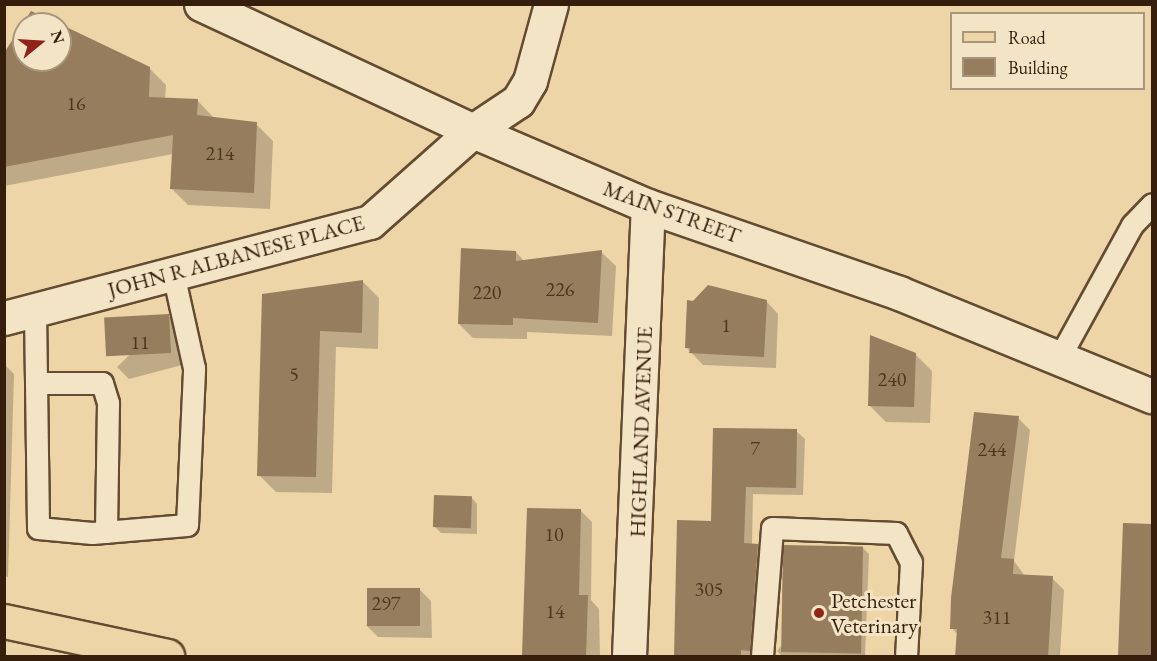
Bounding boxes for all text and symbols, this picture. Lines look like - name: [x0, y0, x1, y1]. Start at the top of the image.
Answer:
- north arrow: [12, 12, 72, 72]
- legend: [950, 12, 1145, 90]
- text: Road: [1008, 26, 1046, 49]
- text: N: [46, 27, 70, 46]
- text: Building: [1008, 56, 1068, 79]
- house number: 16: [66, 91, 86, 115]
- house number: 214: [206, 141, 234, 165]
- street label: MAIN STREET: [600, 175, 744, 249]
- street label: JOHN R ALBANESE PLACE: [105, 209, 367, 303]
- house number: 226: [546, 277, 574, 301]
- house number: 220: [473, 280, 501, 304]
- house number: 1: [721, 313, 731, 337]
- street label: HIGHLAND AVENUE: [624, 326, 658, 538]
- house number: 11: [130, 330, 150, 354]
- house number: 5: [289, 362, 299, 386]
- house number: 240: [878, 367, 906, 391]
- house number: 7: [750, 436, 760, 460]
- house number: 244: [978, 437, 1006, 461]
- house number: 10: [544, 522, 564, 546]
- house number: 305: [695, 577, 723, 601]
- place label: Petchester Veterinary: [831, 587, 918, 638]
- house number: 297: [372, 591, 400, 615]
- house number: 14: [545, 599, 565, 623]
- house number: 311: [983, 605, 1011, 629]
- marker: Petchester Veterinary: [812, 606, 826, 620]

